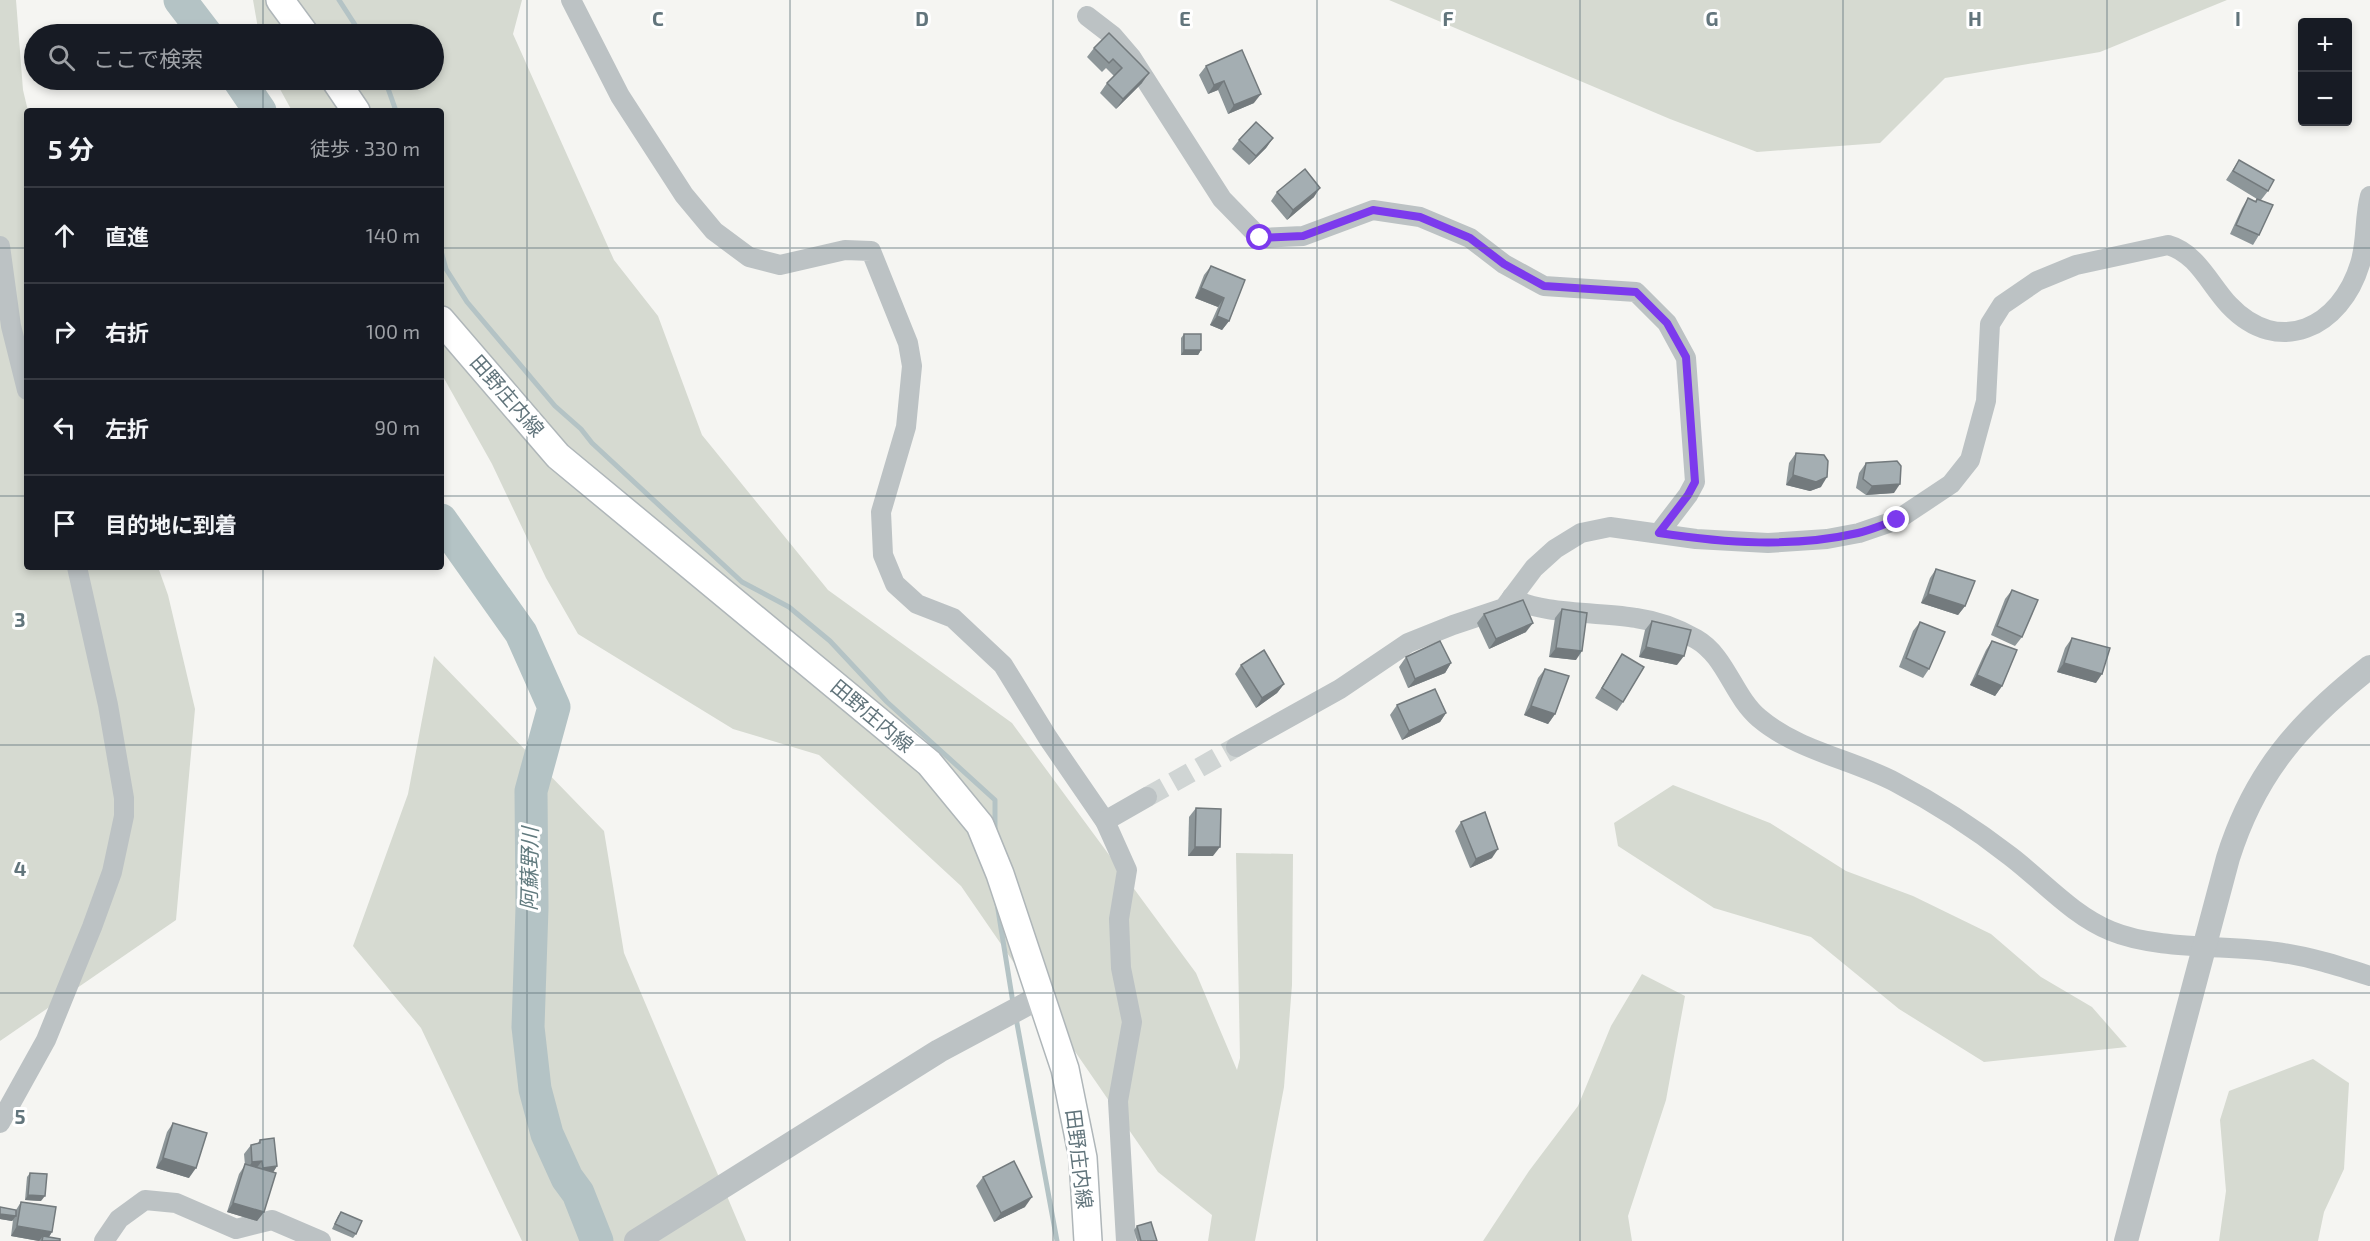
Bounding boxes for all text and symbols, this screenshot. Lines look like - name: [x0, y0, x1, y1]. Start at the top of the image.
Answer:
- text: C: [652, 6, 664, 30]
- text: D: [915, 6, 929, 30]
- text: E: [1179, 6, 1191, 30]
- text: F: [1442, 6, 1454, 30]
- text: G: [1706, 6, 1718, 30]
- text: H: [1968, 6, 1982, 30]
- text: I: [2235, 6, 2241, 30]
- map controls: [2298, 18, 2352, 126]
- button: +: [2298, 18, 2352, 72]
- search box: [24, 24, 444, 90]
- icon: search: [45, 41, 78, 74]
- text: ここで検索: [93, 45, 203, 71]
- button: −: [2298, 72, 2352, 126]
- text: 5 分: [48, 133, 94, 164]
- text: 徒歩 · 330 m: [310, 136, 420, 160]
- icon: ahead: [48, 219, 81, 252]
- text: 直進: [105, 223, 149, 249]
- text: 140 m: [366, 223, 420, 247]
- route start: [1246, 224, 1272, 250]
- icon: right: [48, 315, 81, 348]
- text: 右折: [105, 319, 149, 345]
- text: 100 m: [366, 319, 420, 343]
- street label: 田野庄内線: [466, 350, 550, 441]
- icon: left: [48, 411, 81, 444]
- text: 左折: [105, 415, 149, 441]
- text: 90 m: [375, 415, 420, 439]
- route end: [1883, 506, 1909, 532]
- icon: arrive: [48, 507, 81, 540]
- text: 目的地に到着: [105, 511, 237, 537]
- text: 3: [14, 607, 26, 631]
- street label: 田野庄内線: [827, 674, 919, 757]
- water label: 阿蘇野川: [515, 825, 542, 911]
- text: 4: [14, 856, 27, 880]
- text: 5: [14, 1104, 26, 1128]
- street label: 田野庄内線: [1062, 1108, 1098, 1210]

